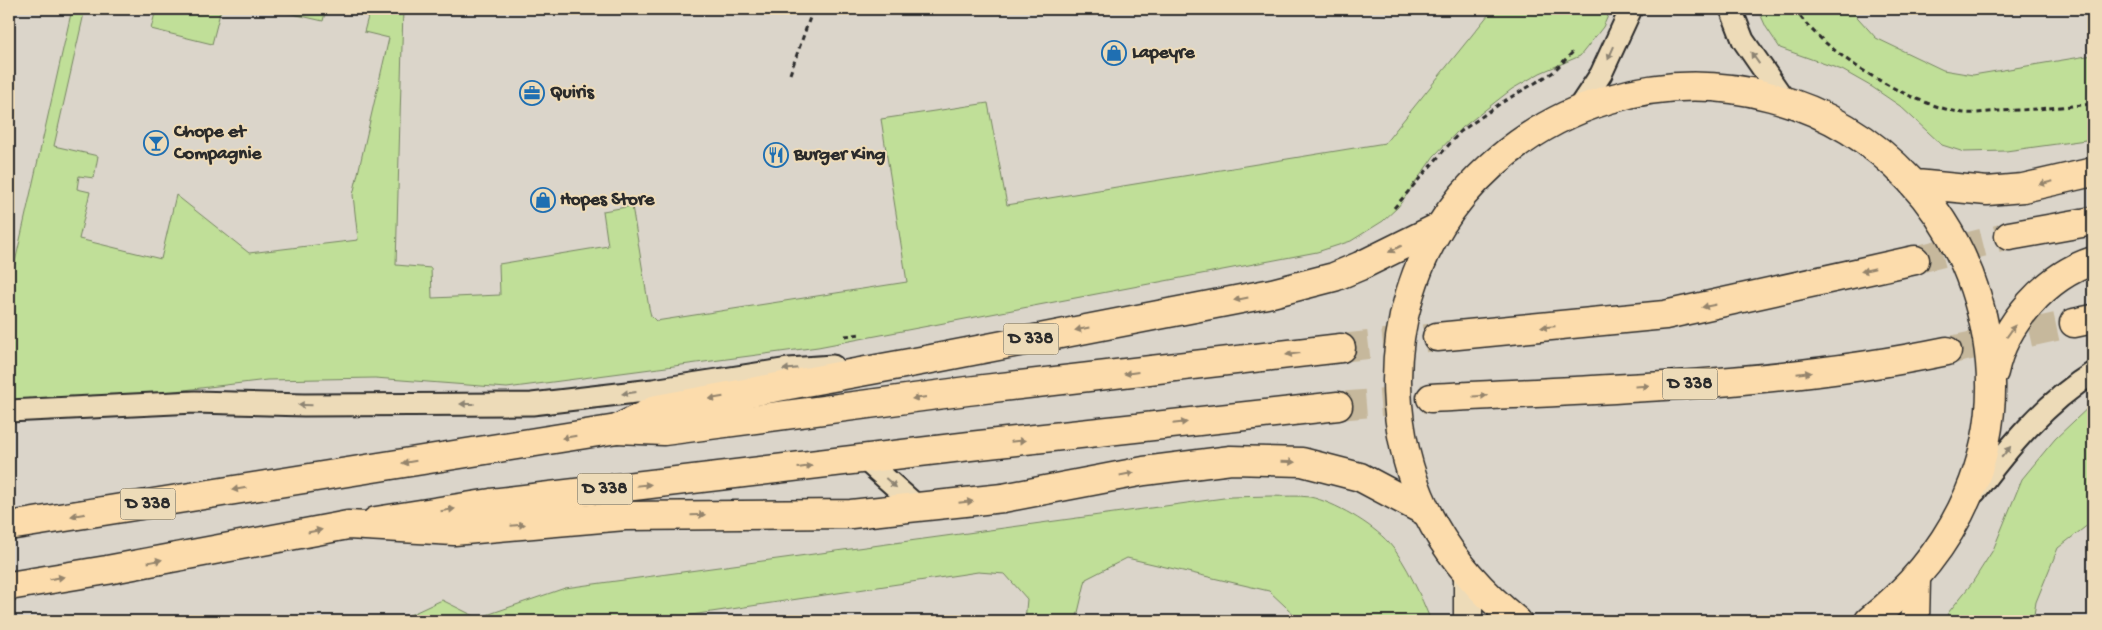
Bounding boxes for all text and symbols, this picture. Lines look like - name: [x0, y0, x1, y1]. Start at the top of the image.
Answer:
- shop icon: Lapeyre: [1101, 40, 1127, 66]
- place label: Lapeyre: [1132, 42, 1196, 65]
- one-way arrow: [1606, 46, 1614, 60]
- one-way arrow: [1750, 51, 1760, 65]
- office icon: Quiris: [519, 80, 545, 106]
- place label: Quiris: [550, 82, 595, 105]
- place label: Chope et Compagnie: [173, 121, 263, 166]
- bar icon: Chope et Compagnie: [143, 130, 169, 156]
- restaurant icon: Burger King: [763, 142, 789, 168]
- place label: Burger King: [793, 144, 886, 167]
- one-way arrow: [2038, 179, 2053, 187]
- shop icon: Hopes Store: [530, 187, 556, 213]
- place label: Hopes Store: [560, 189, 656, 212]
- one-way arrow: [1388, 245, 1403, 253]
- one-way arrow: [1860, 266, 1875, 274]
- one-way arrow: [1233, 295, 1249, 303]
- one-way arrow: [1702, 302, 1717, 310]
- one-way arrow: [1540, 323, 1556, 331]
- road number: D 338: [1004, 324, 1058, 354]
- one-way arrow: [2006, 324, 2016, 338]
- one-way arrow: [1074, 325, 1089, 333]
- one-way arrow: [1284, 350, 1300, 358]
- one-way arrow: [782, 366, 798, 374]
- road number: D 338: [1662, 368, 1718, 399]
- one-way arrow: [1123, 369, 1139, 377]
- one-way arrow: [1797, 369, 1813, 377]
- one-way arrow: [1635, 382, 1651, 390]
- one-way arrow: [621, 389, 637, 397]
- one-way arrow: [1472, 391, 1488, 399]
- one-way arrow: [911, 394, 927, 402]
- one-way arrow: [707, 395, 723, 403]
- one-way arrow: [459, 400, 475, 408]
- one-way arrow: [296, 401, 312, 409]
- one-way arrow: [1172, 419, 1188, 427]
- one-way arrow: [561, 433, 577, 441]
- one-way arrow: [1011, 437, 1027, 445]
- one-way arrow: [2001, 446, 2012, 459]
- one-way arrow: [400, 458, 416, 466]
- one-way arrow: [1280, 458, 1296, 466]
- one-way arrow: [797, 463, 813, 471]
- one-way arrow: [1119, 470, 1135, 478]
- road number: D 338: [578, 474, 632, 504]
- one-way arrow: [885, 477, 897, 488]
- one-way arrow: [636, 481, 652, 489]
- one-way arrow: [230, 486, 246, 494]
- road number: D 338: [120, 488, 176, 520]
- one-way arrow: [959, 498, 975, 506]
- one-way arrow: [440, 505, 456, 513]
- one-way arrow: [70, 511, 86, 519]
- one-way arrow: [690, 511, 706, 519]
- one-way arrow: [511, 521, 527, 529]
- one-way arrow: [308, 527, 324, 535]
- one-way arrow: [148, 556, 164, 564]
- one-way arrow: [49, 573, 65, 581]

